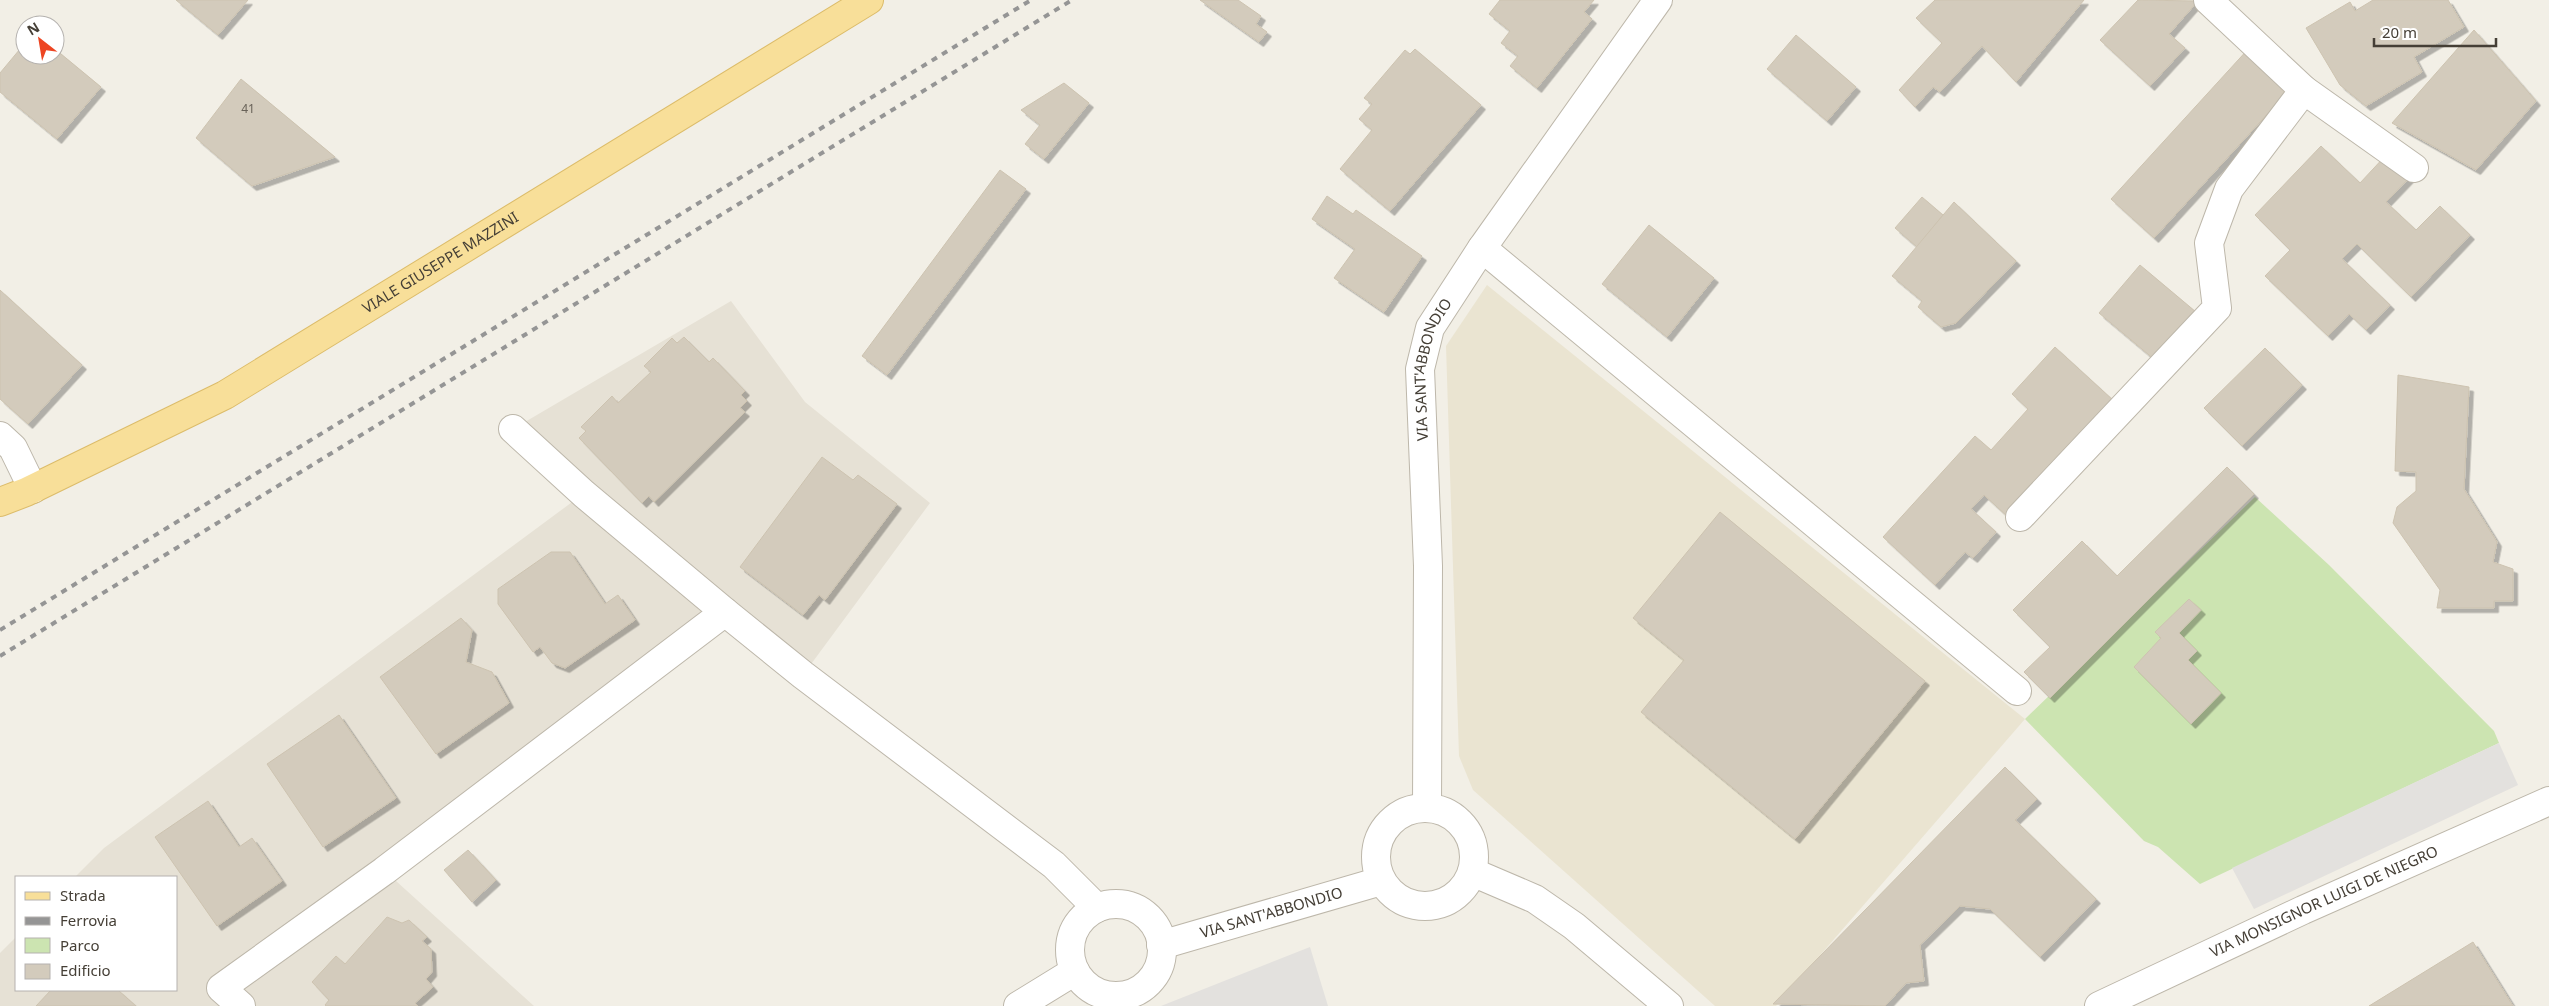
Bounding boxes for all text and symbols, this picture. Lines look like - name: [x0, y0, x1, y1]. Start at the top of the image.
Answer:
- north arrow: [15, 15, 65, 65]
- scale bar: [2374, 15, 2496, 47]
- text: N: [23, 17, 43, 40]
- text: 20 m: [2382, 22, 2417, 42]
- house number: 41: [241, 100, 255, 117]
- street label: VIALE GIUSEPPE MAZZINI: [358, 206, 522, 318]
- street label: VIA SANT'ABBONDIO: [1408, 294, 1456, 441]
- street label: VIA MONSIGNOR LUIGI DE NIEGRO: [2206, 840, 2441, 961]
- legend: [15, 876, 178, 991]
- street label: VIA SANT'ABBONDIO: [1198, 882, 1345, 942]
- text: Strada: [60, 885, 106, 905]
- text: Ferrovia: [60, 910, 117, 930]
- text: Parco: [60, 935, 100, 955]
- text: Edificio: [60, 960, 111, 980]

